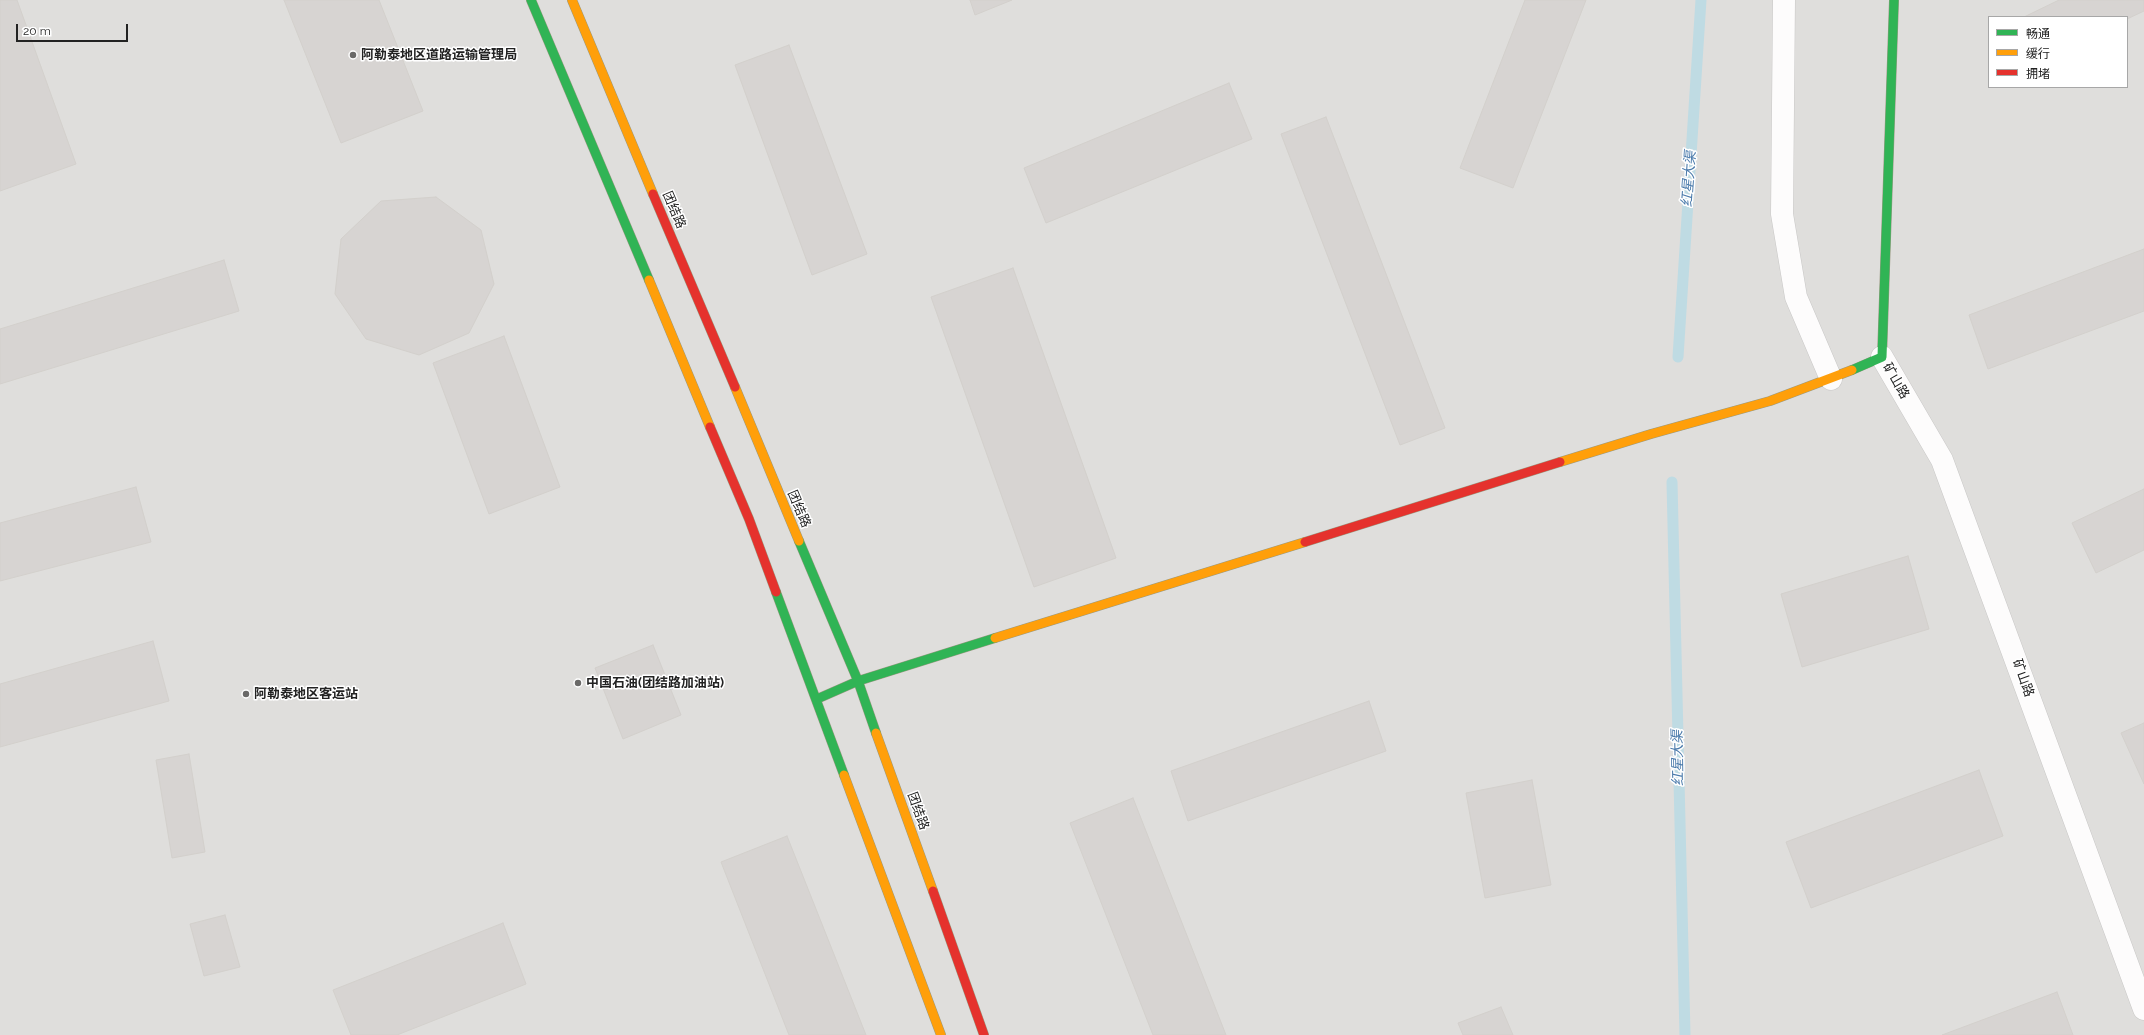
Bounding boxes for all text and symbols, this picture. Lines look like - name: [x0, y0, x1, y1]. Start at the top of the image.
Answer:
- scale bar: [18, 16, 130, 42]
- legend: [1988, 16, 2128, 88]
- text: 20 m: [23, 24, 51, 38]
- text: 畅通: [2026, 27, 2050, 41]
- place label: 阿勒泰地区道路运输管理局: [361, 47, 517, 63]
- text: 缓行: [2026, 47, 2050, 61]
- marker: 阿勒泰地区道路运输管理局: [348, 50, 358, 60]
- text: 拥堵: [2026, 67, 2050, 81]
- water label: 红星大渠: [1679, 150, 1699, 208]
- street label: 团结路: [659, 189, 689, 231]
- street label: 矿山路: [1879, 360, 1913, 402]
- street label: 团结路: [784, 488, 814, 530]
- street label: 矿山路: [2009, 657, 2037, 699]
- place label: 中国石油(团结路加油站): [586, 675, 724, 691]
- marker: 中国石油(团结路加油站): [573, 678, 583, 688]
- place label: 阿勒泰地区客运站: [254, 686, 358, 702]
- marker: 阿勒泰地区客运站: [241, 689, 251, 699]
- water label: 红星大渠: [1669, 730, 1687, 786]
- street label: 团结路: [904, 790, 932, 832]

